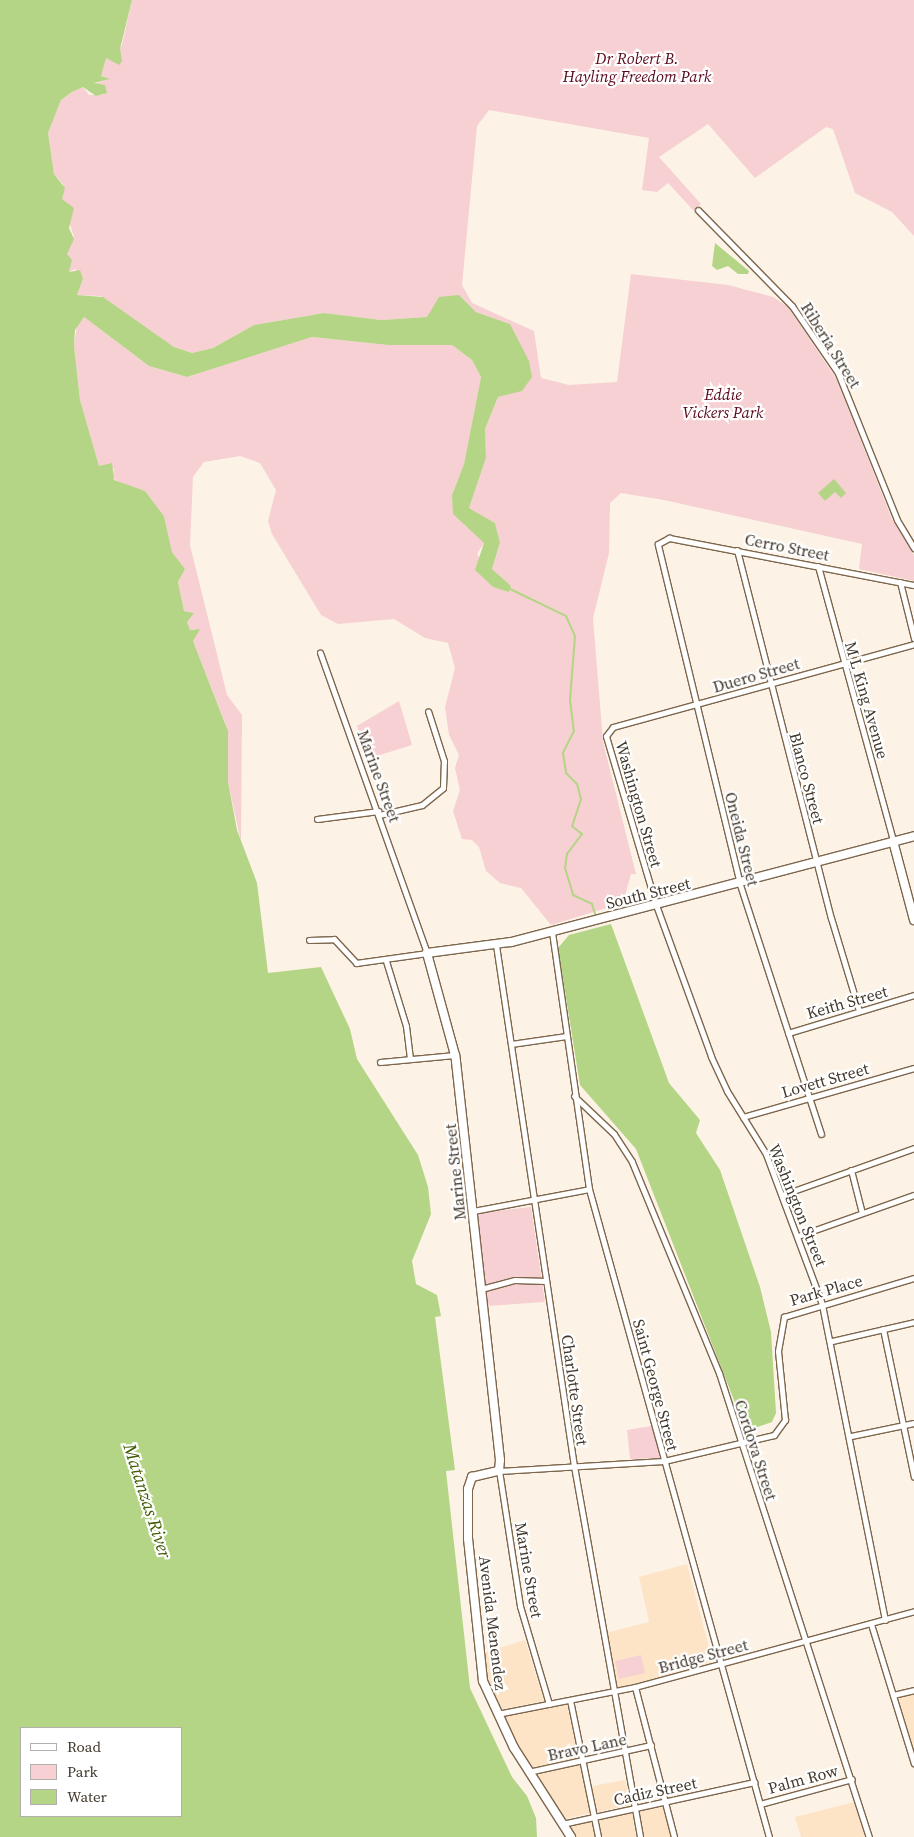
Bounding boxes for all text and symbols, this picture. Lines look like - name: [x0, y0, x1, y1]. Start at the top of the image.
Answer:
- park label: Dr Robert B. Hayling Freedom Park: [563, 48, 711, 86]
- street label: Riberia Street: [797, 299, 865, 391]
- park label: Eddie Vickers Park: [683, 384, 763, 422]
- street label: Cerro Street: [743, 529, 831, 565]
- street label: M L King Avenue: [841, 639, 893, 761]
- street label: Duero Street: [710, 653, 802, 697]
- street label: Marine Street: [353, 727, 405, 825]
- street label: Blanco Street: [786, 730, 828, 826]
- street label: Washington Street: [612, 739, 666, 869]
- street label: Oneida Street: [721, 790, 763, 888]
- street label: South Street: [604, 873, 692, 913]
- street label: Keith Street: [804, 981, 890, 1023]
- street label: Lovett Street: [779, 1058, 871, 1102]
- street label: Marine Street: [440, 1123, 470, 1221]
- street label: Washington Street: [765, 1141, 831, 1269]
- street label: Park Place: [787, 1270, 865, 1310]
- street label: Saint George Street: [629, 1317, 683, 1453]
- street label: Charlotte Street: [558, 1333, 592, 1447]
- street label: Cordova Street: [731, 1397, 781, 1503]
- water label: Matanzas River: [118, 1441, 176, 1561]
- street label: Marine Street: [511, 1521, 547, 1619]
- street label: Avenida Menendez: [475, 1555, 511, 1691]
- street label: Bridge Street: [656, 1635, 750, 1677]
- legend: [20, 1727, 182, 1817]
- street label: Bravo Lane: [546, 1729, 628, 1765]
- text: Road: [67, 1736, 101, 1757]
- street label: Palm Row: [766, 1760, 840, 1798]
- text: Park: [67, 1761, 98, 1782]
- street label: Cadiz Street: [612, 1773, 698, 1809]
- text: Water: [67, 1786, 107, 1807]

